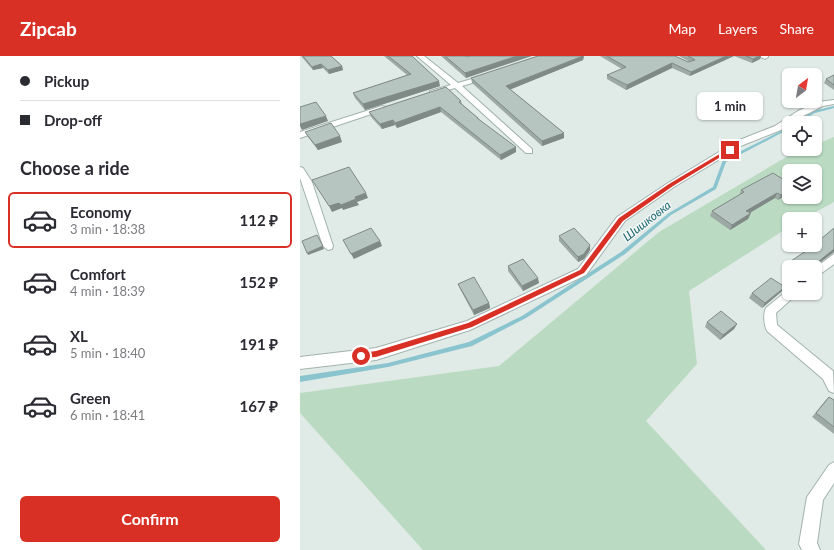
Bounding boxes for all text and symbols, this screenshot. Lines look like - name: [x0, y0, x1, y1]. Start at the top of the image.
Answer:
- text: Zipcab: [20, 17, 77, 40]
- text: Map: [668, 20, 696, 37]
- text: Layers: [718, 20, 758, 37]
- text: Share: [780, 20, 814, 37]
- north arrow: [782, 68, 822, 108]
- map controls: [782, 68, 822, 300]
- text: Pickup: [44, 72, 89, 90]
- callout: 1 min: [697, 92, 763, 120]
- text: 1 min: [714, 98, 746, 114]
- text: Drop-off: [44, 111, 102, 129]
- button: locate: [782, 116, 822, 156]
- route end: [721, 141, 739, 159]
- text: Choose a ride: [20, 157, 129, 179]
- button: layers: [782, 164, 822, 204]
- water label: Шишковка: [620, 197, 674, 244]
- icon: car: [22, 202, 58, 238]
- text: Economy: [70, 203, 131, 221]
- text: 112 ₽: [240, 211, 278, 229]
- button: +: [782, 212, 822, 252]
- text: 3 min · 18:38: [70, 221, 145, 237]
- button: −: [782, 260, 822, 300]
- icon: car: [22, 264, 58, 300]
- text: Comfort: [70, 265, 126, 283]
- text: 152 ₽: [240, 273, 278, 291]
- text: 4 min · 18:39: [70, 283, 145, 299]
- icon: car: [22, 326, 58, 362]
- text: XL: [70, 327, 88, 345]
- text: 191 ₽: [240, 335, 278, 353]
- text: 5 min · 18:40: [70, 345, 145, 361]
- route start: [352, 347, 370, 365]
- icon: car: [22, 388, 58, 424]
- text: Green: [70, 389, 111, 407]
- text: 167 ₽: [240, 397, 278, 415]
- text: 6 min · 18:41: [70, 407, 145, 423]
- button: Confirm: [20, 496, 280, 542]

